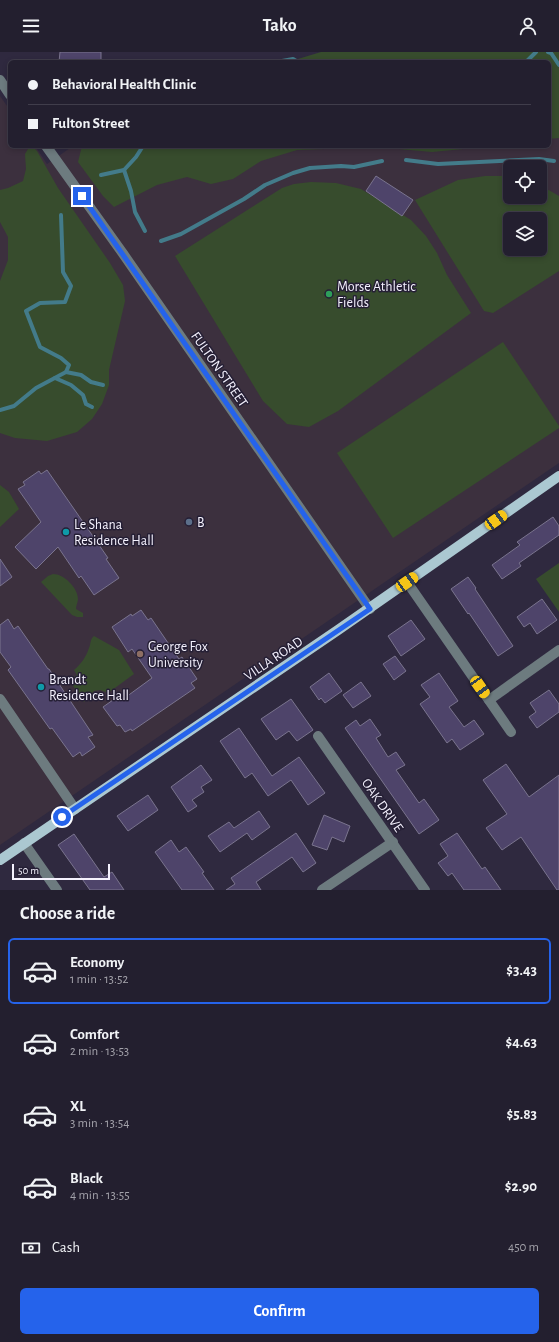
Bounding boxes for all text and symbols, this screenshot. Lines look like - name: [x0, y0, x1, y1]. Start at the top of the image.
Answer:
- icon: menu: [20, 15, 42, 37]
- icon: person: [517, 15, 539, 37]
- text: Tako: [262, 17, 297, 35]
- text: Behavioral Health Clinic: [52, 77, 196, 92]
- text: Fulton Street: [52, 116, 130, 131]
- map controls: [503, 160, 547, 256]
- button: locate: [503, 160, 547, 204]
- route end: [73, 187, 91, 205]
- button: layers: [503, 212, 547, 256]
- place label: Morse Athletic Fields: [337, 280, 416, 310]
- marker: Morse Athletic Fields: [324, 289, 334, 299]
- street label: FULTON STREET: [188, 329, 250, 410]
- car: [483, 508, 509, 532]
- place label: B: [197, 516, 205, 530]
- marker: B: [184, 517, 194, 527]
- place label: Le Shana Residence Hall: [74, 518, 154, 548]
- marker: Le Shana Residence Hall: [61, 527, 71, 537]
- car: [394, 570, 420, 594]
- street label: VILLA ROAD: [242, 634, 305, 683]
- place label: George Fox University: [148, 640, 208, 670]
- marker: George Fox University: [135, 649, 145, 659]
- place label: Brandt Residence Hall: [49, 673, 129, 703]
- car: [468, 674, 492, 700]
- marker: Brandt Residence Hall: [36, 682, 46, 692]
- street label: OAK DRIVE: [359, 776, 406, 835]
- route start: [53, 808, 71, 826]
- scale bar: [12, 862, 110, 881]
- text: 50 m: [18, 865, 39, 876]
- text: Choose a ride: [20, 905, 115, 923]
- icon: car: [22, 953, 58, 989]
- text: Economy: [70, 955, 124, 970]
- text: $3.43: [506, 963, 537, 978]
- text: 1 min · 13:52: [70, 973, 128, 986]
- icon: car: [22, 1025, 58, 1061]
- text: Comfort: [70, 1027, 119, 1042]
- text: $4.63: [506, 1035, 537, 1050]
- text: 2 min · 13:53: [70, 1045, 129, 1058]
- icon: car: [22, 1097, 58, 1133]
- text: XL: [70, 1099, 86, 1114]
- text: $5.83: [506, 1107, 537, 1122]
- text: 3 min · 13:54: [70, 1117, 130, 1130]
- icon: car: [22, 1169, 58, 1205]
- text: Black: [70, 1171, 103, 1186]
- text: $2.90: [505, 1179, 537, 1194]
- text: 4 min · 13:55: [70, 1189, 130, 1202]
- icon: cash: [20, 1237, 42, 1259]
- text: Cash: [52, 1240, 80, 1255]
- text: 450 m: [508, 1241, 539, 1254]
- button: Confirm: [20, 1288, 539, 1334]

